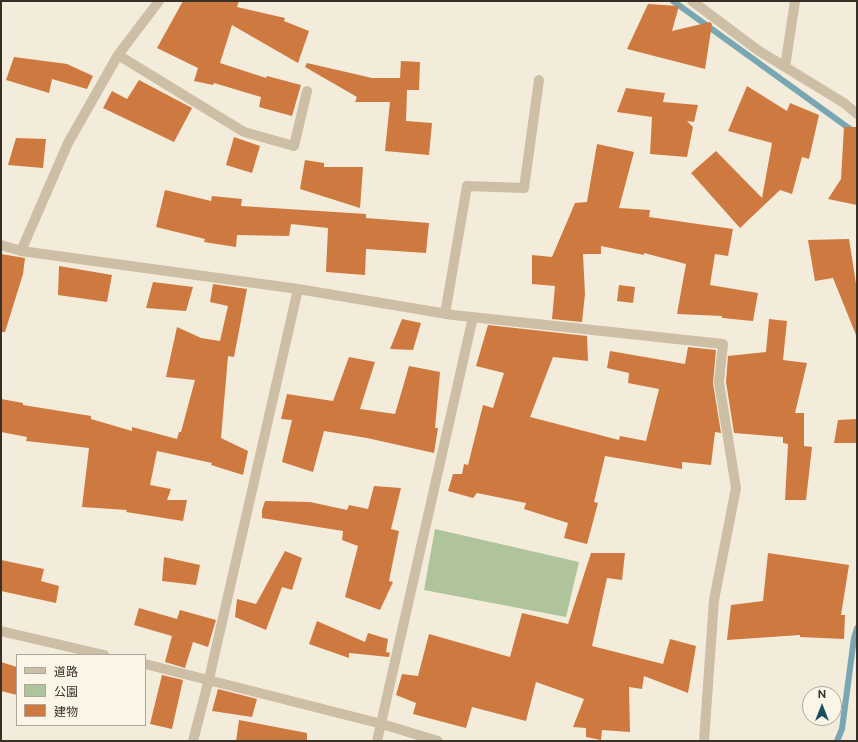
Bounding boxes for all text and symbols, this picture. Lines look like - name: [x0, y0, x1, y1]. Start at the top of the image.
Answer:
- legend: [16, 654, 146, 726]
- text: 道路: [54, 665, 78, 679]
- text: 公園: [54, 685, 78, 699]
- north arrow: [802, 686, 842, 726]
- text: N: [818, 688, 826, 701]
- text: 建物: [54, 705, 78, 719]

